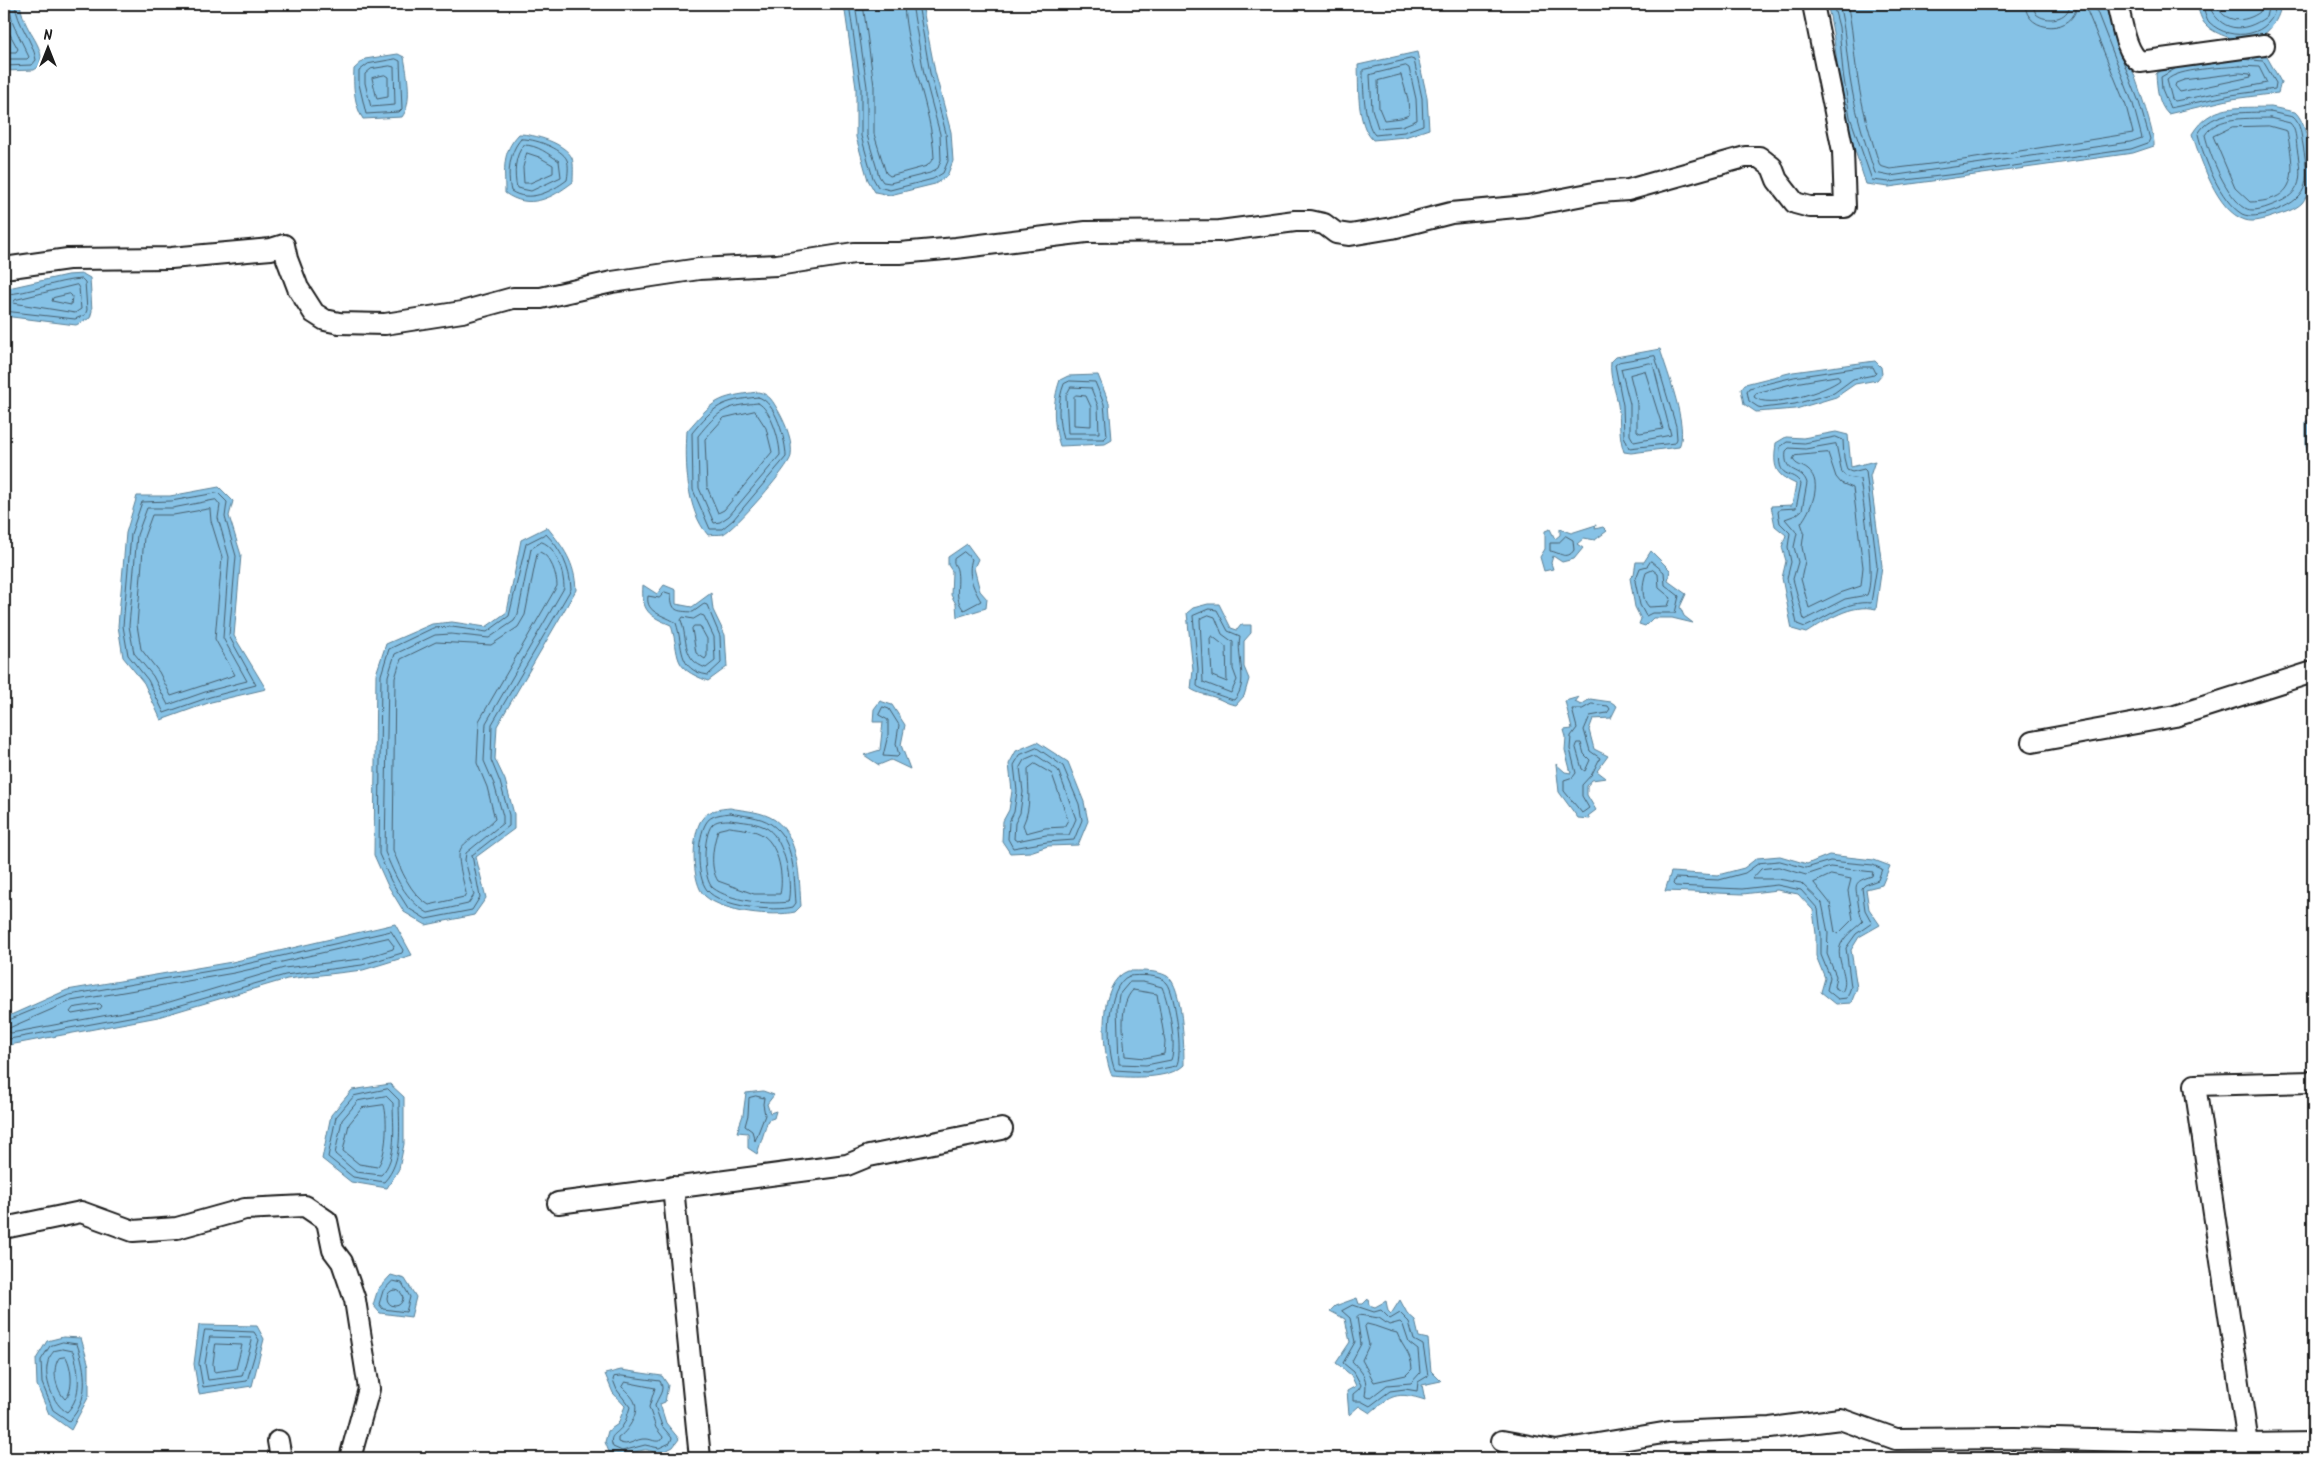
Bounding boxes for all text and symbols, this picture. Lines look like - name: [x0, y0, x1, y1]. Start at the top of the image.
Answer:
- north arrow: [22, 22, 72, 72]
- text: N: [44, 25, 53, 47]

